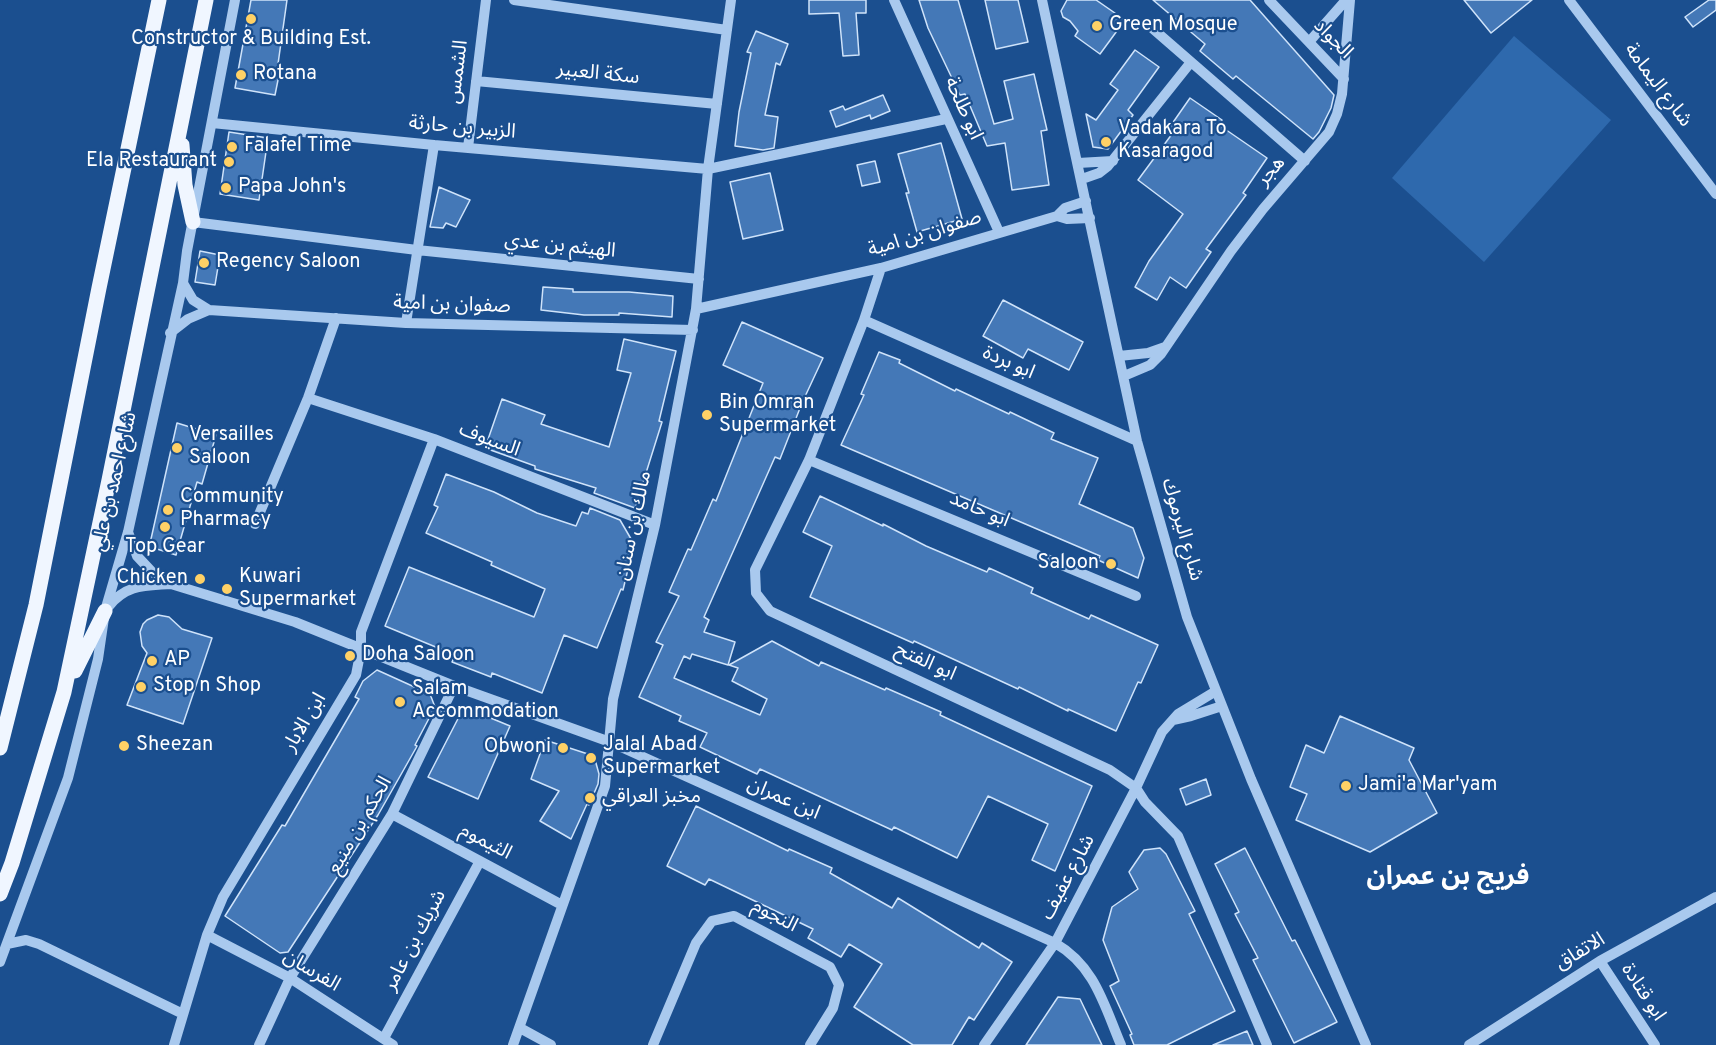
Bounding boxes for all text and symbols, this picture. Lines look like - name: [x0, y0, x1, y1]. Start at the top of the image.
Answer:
- marker: Constructor & Building Est.: [244, 12, 258, 26]
- place label: Green Mosque: [1109, 14, 1238, 38]
- street label: الجواد: [1307, 15, 1357, 65]
- marker: Green Mosque: [1090, 19, 1104, 33]
- place label: Constructor & Building Est.: [131, 28, 371, 52]
- street label: الشمس: [443, 39, 475, 105]
- street label: شارع اليمامة: [1618, 39, 1696, 133]
- street label: سكة العبير: [556, 59, 640, 91]
- place label: Rotana: [253, 63, 317, 87]
- marker: Rotana: [234, 68, 248, 82]
- street label: ابو طلحة: [938, 74, 986, 144]
- street label: الزبير بن حارثة: [407, 112, 517, 146]
- place label: Vadakara To Kasaragod: [1118, 118, 1227, 165]
- place label: Falafel Time: [244, 135, 352, 159]
- marker: Vadakara To Kasaragod: [1099, 135, 1113, 149]
- marker: Falafel Time: [225, 140, 239, 154]
- place label: Ela Restaurant: [86, 150, 217, 174]
- street label: هجر: [1252, 152, 1292, 192]
- marker: Ela Restaurant: [222, 155, 236, 169]
- place label: Papa John's: [238, 176, 346, 200]
- marker: Papa John's: [219, 181, 233, 195]
- street label: صفوان بن امية: [865, 206, 985, 264]
- street label: الهيثم بن عدي: [503, 229, 617, 265]
- place label: Regency Saloon: [216, 251, 361, 275]
- marker: Regency Saloon: [197, 256, 211, 270]
- street label: صفوان بن امية: [393, 292, 511, 320]
- street label: ابو بردة: [978, 342, 1038, 386]
- place label: Bin Omran Supermarket: [719, 392, 836, 439]
- marker: Bin Omran Supermarket: [700, 408, 714, 422]
- street label: شارع احمد بن علي: [88, 410, 144, 554]
- street label: السيوف: [455, 418, 523, 464]
- place label: Versailles Saloon: [189, 424, 274, 471]
- marker: Versailles Saloon: [170, 441, 184, 455]
- street label: مالك بن سنان: [612, 469, 658, 583]
- street label: شارع اليرموك: [1155, 476, 1207, 584]
- place label: Community Pharmacy: [180, 486, 284, 533]
- street label: ابو حامد: [945, 488, 1013, 534]
- marker: Community Pharmacy: [161, 503, 175, 517]
- marker: Top Gear: [158, 520, 172, 534]
- place label: Top Gear: [125, 536, 205, 560]
- place label: Saloon: [1037, 552, 1099, 576]
- marker: Saloon: [1104, 557, 1118, 571]
- place label: Kuwari Supermarket: [239, 566, 356, 613]
- place label: Chicken: [116, 567, 188, 591]
- marker: Chicken: [193, 572, 207, 586]
- marker: Kuwari Supermarket: [220, 582, 234, 596]
- street label: ابو الفتح: [891, 638, 959, 688]
- place label: Doha Saloon: [362, 644, 475, 668]
- place label: AP: [164, 649, 190, 673]
- marker: Doha Saloon: [343, 649, 357, 663]
- marker: AP: [145, 654, 159, 668]
- place label: Stop n Shop: [153, 675, 261, 699]
- place label: Salam Accommodation: [412, 678, 559, 725]
- marker: Stop n Shop: [134, 680, 148, 694]
- street label: ابن الابار: [279, 689, 333, 757]
- marker: Salam Accommodation: [393, 695, 407, 709]
- place label: Sheezan: [136, 734, 213, 758]
- place label: Jalal Abad Supermarket: [603, 734, 720, 781]
- place label: Obwoni: [484, 736, 551, 760]
- marker: Sheezan: [117, 739, 131, 753]
- marker: Obwoni: [556, 741, 570, 755]
- marker: Jalal Abad Supermarket: [584, 751, 598, 765]
- street label: الحكم بن منيع: [323, 773, 399, 879]
- street label: ابن عمران: [743, 773, 823, 827]
- place label: Jami'a Mar'yam: [1358, 774, 1497, 798]
- marker: Jami'a Mar'yam: [1339, 779, 1353, 793]
- place label: مخبز العراقي: [602, 786, 701, 810]
- marker: مخبز العراقي: [583, 791, 597, 805]
- street label: الثيموم: [455, 819, 515, 867]
- street label: شارع عفيف: [1037, 831, 1101, 925]
- district label: فريج بن عمران: [1367, 863, 1529, 895]
- street label: شريك بن عامر: [379, 886, 453, 996]
- street label: النجوم: [747, 895, 801, 939]
- street label: الاتفاق: [1552, 929, 1610, 977]
- street label: الفرسان: [278, 946, 344, 998]
- street label: ابو قتادة: [1614, 960, 1670, 1026]

